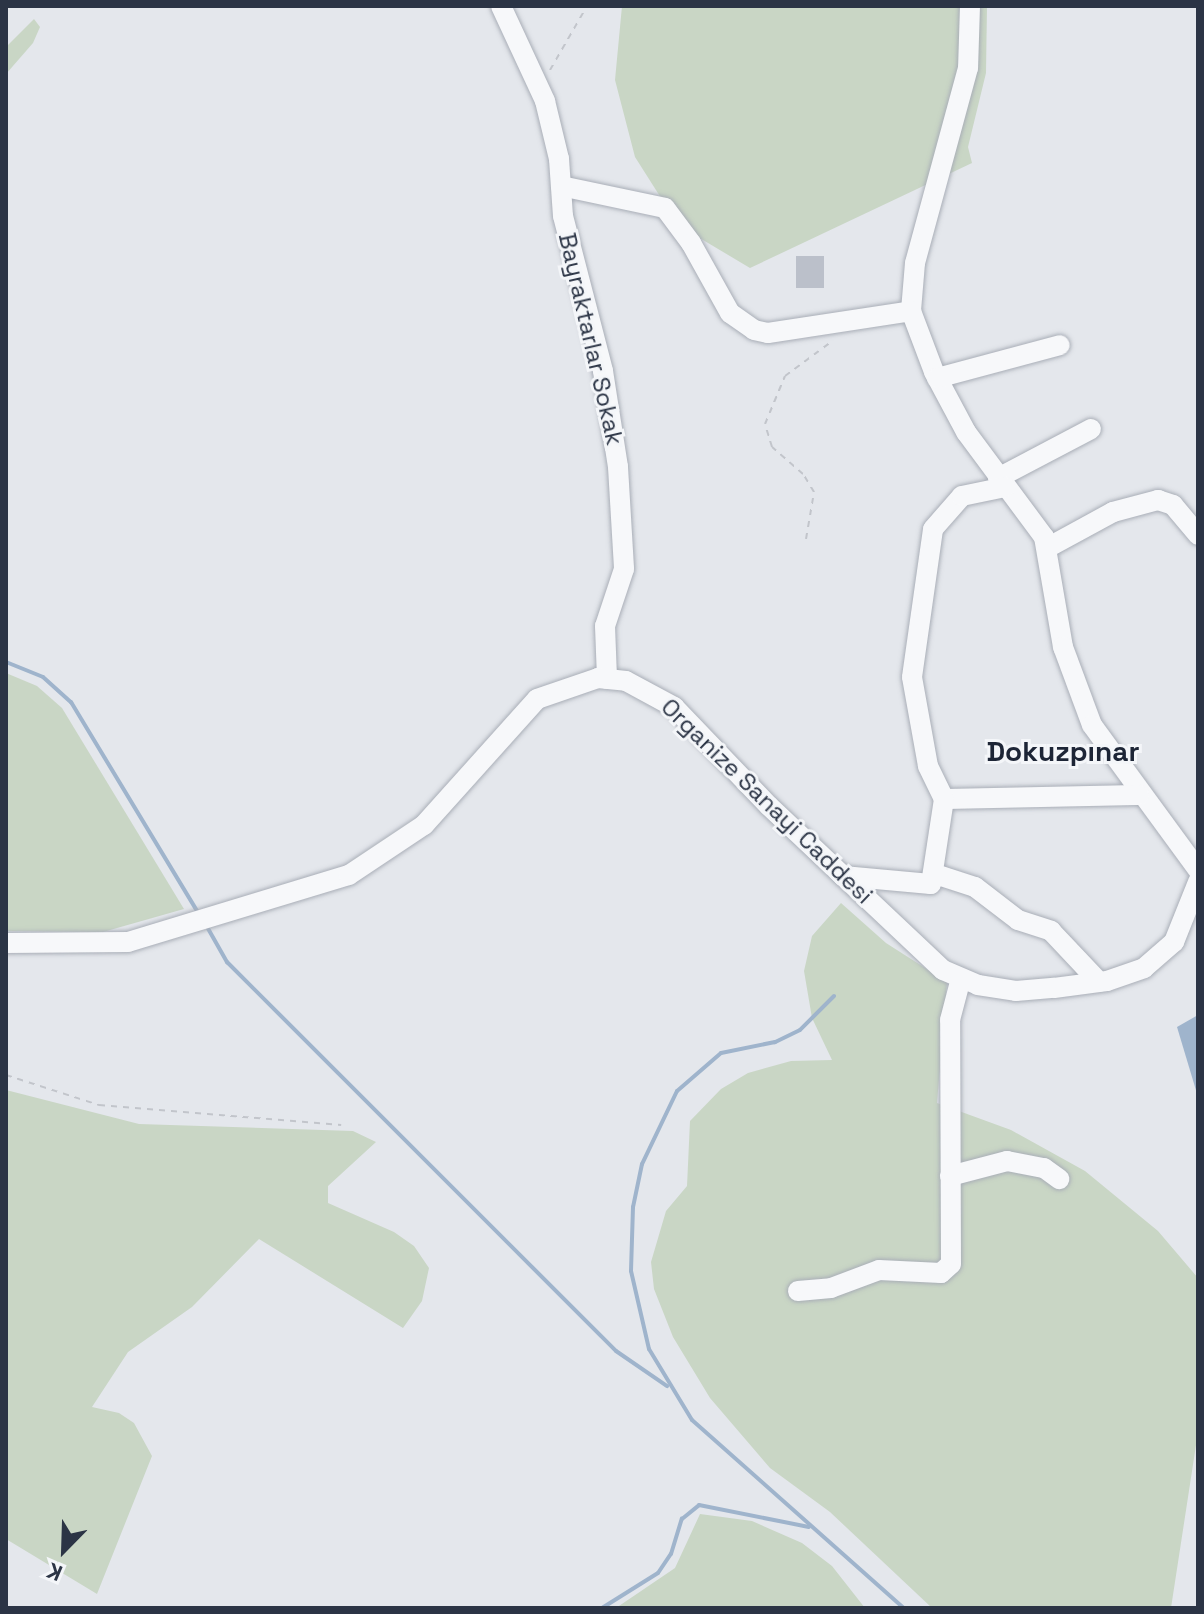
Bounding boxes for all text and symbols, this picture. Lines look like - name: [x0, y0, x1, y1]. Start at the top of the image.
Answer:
- street label: Bayraktarlar Sokak: [553, 230, 629, 448]
- street label: Organize Sanayi Caddesi: [655, 692, 879, 910]
- district label: Dokuzpınar: [986, 734, 1140, 768]
- north arrow: [24, 1510, 104, 1590]
- text: K: [43, 1557, 66, 1588]

